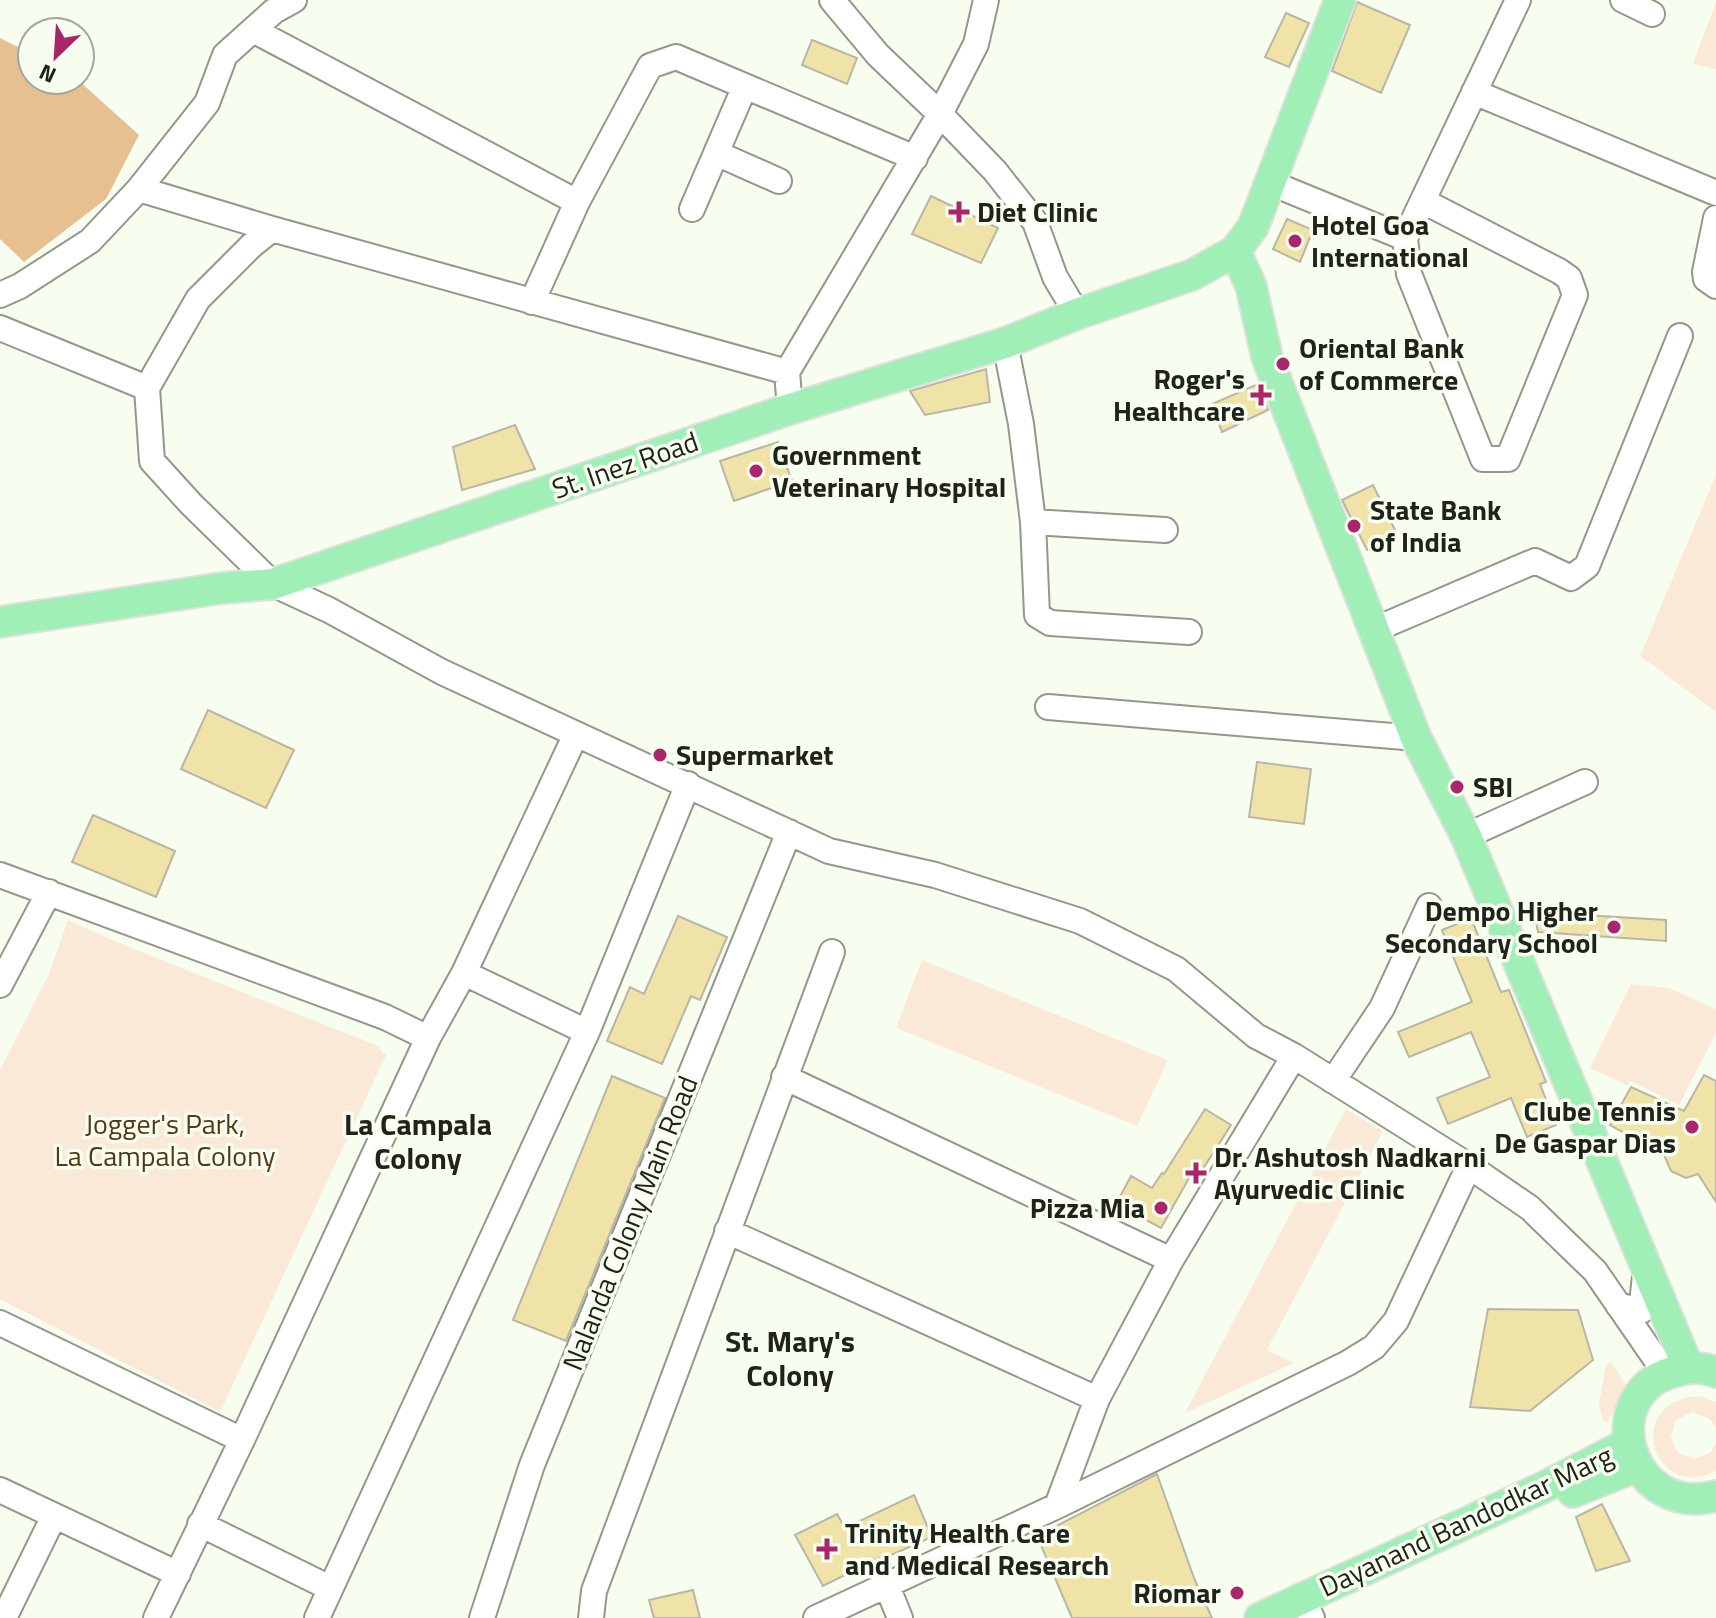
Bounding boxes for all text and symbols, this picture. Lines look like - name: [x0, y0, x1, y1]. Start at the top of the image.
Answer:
- north arrow: [16, 16, 96, 96]
- text: N: [33, 55, 62, 93]
- place label: Diet Clinic: [977, 190, 1098, 233]
- marker: Diet Clinic: [948, 201, 970, 223]
- place label: Hotel Goa International: [1311, 203, 1469, 278]
- marker: Hotel Goa International: [1286, 232, 1304, 250]
- place label: Oriental Bank of Commerce: [1299, 326, 1465, 401]
- marker: Oriental Bank of Commerce: [1274, 355, 1292, 373]
- place label: Roger's Healthcare: [1113, 357, 1245, 432]
- marker: Roger's Healthcare: [1252, 386, 1270, 404]
- street label: St. Inez Road: [546, 419, 704, 510]
- place label: Government Veterinary Hospital: [772, 433, 1006, 508]
- marker: Government Veterinary Hospital: [747, 462, 765, 480]
- place label: State Bank of India: [1370, 488, 1502, 563]
- marker: State Bank of India: [1345, 517, 1363, 535]
- place label: Supermarket: [676, 733, 834, 776]
- marker: Supermarket: [651, 746, 669, 764]
- place label: SBI: [1473, 765, 1513, 808]
- marker: SBI: [1448, 778, 1466, 796]
- place label: Dempo Higher Secondary School: [1385, 889, 1598, 964]
- marker: Dempo Higher Secondary School: [1605, 918, 1623, 936]
- street label: Nalanda Colony Main Road: [551, 1069, 708, 1377]
- place label: Clube Tennis De Gaspar Dias: [1494, 1089, 1676, 1164]
- district label: La Campala Colony: [344, 1101, 492, 1181]
- park label: Jogger's Park, La Campala Colony: [54, 1102, 276, 1177]
- marker: Clube Tennis De Gaspar Dias: [1683, 1118, 1701, 1136]
- place label: Dr. Ashutosh Nadkarni Ayurvedic Clinic: [1214, 1135, 1486, 1210]
- marker: Dr. Ashutosh Nadkarni Ayurvedic Clinic: [1185, 1162, 1207, 1184]
- place label: Pizza Mia: [1030, 1186, 1145, 1229]
- marker: Pizza Mia: [1152, 1199, 1170, 1217]
- district label: St. Mary's Colony: [725, 1318, 855, 1398]
- street label: Dayanand Bandodkar Marg: [1312, 1434, 1620, 1608]
- place label: Trinity Health Care and Medical Research: [845, 1511, 1109, 1586]
- marker: Trinity Health Care and Medical Research: [816, 1538, 838, 1560]
- place label: Riomar: [1133, 1571, 1221, 1614]
- marker: Riomar: [1228, 1584, 1246, 1602]

